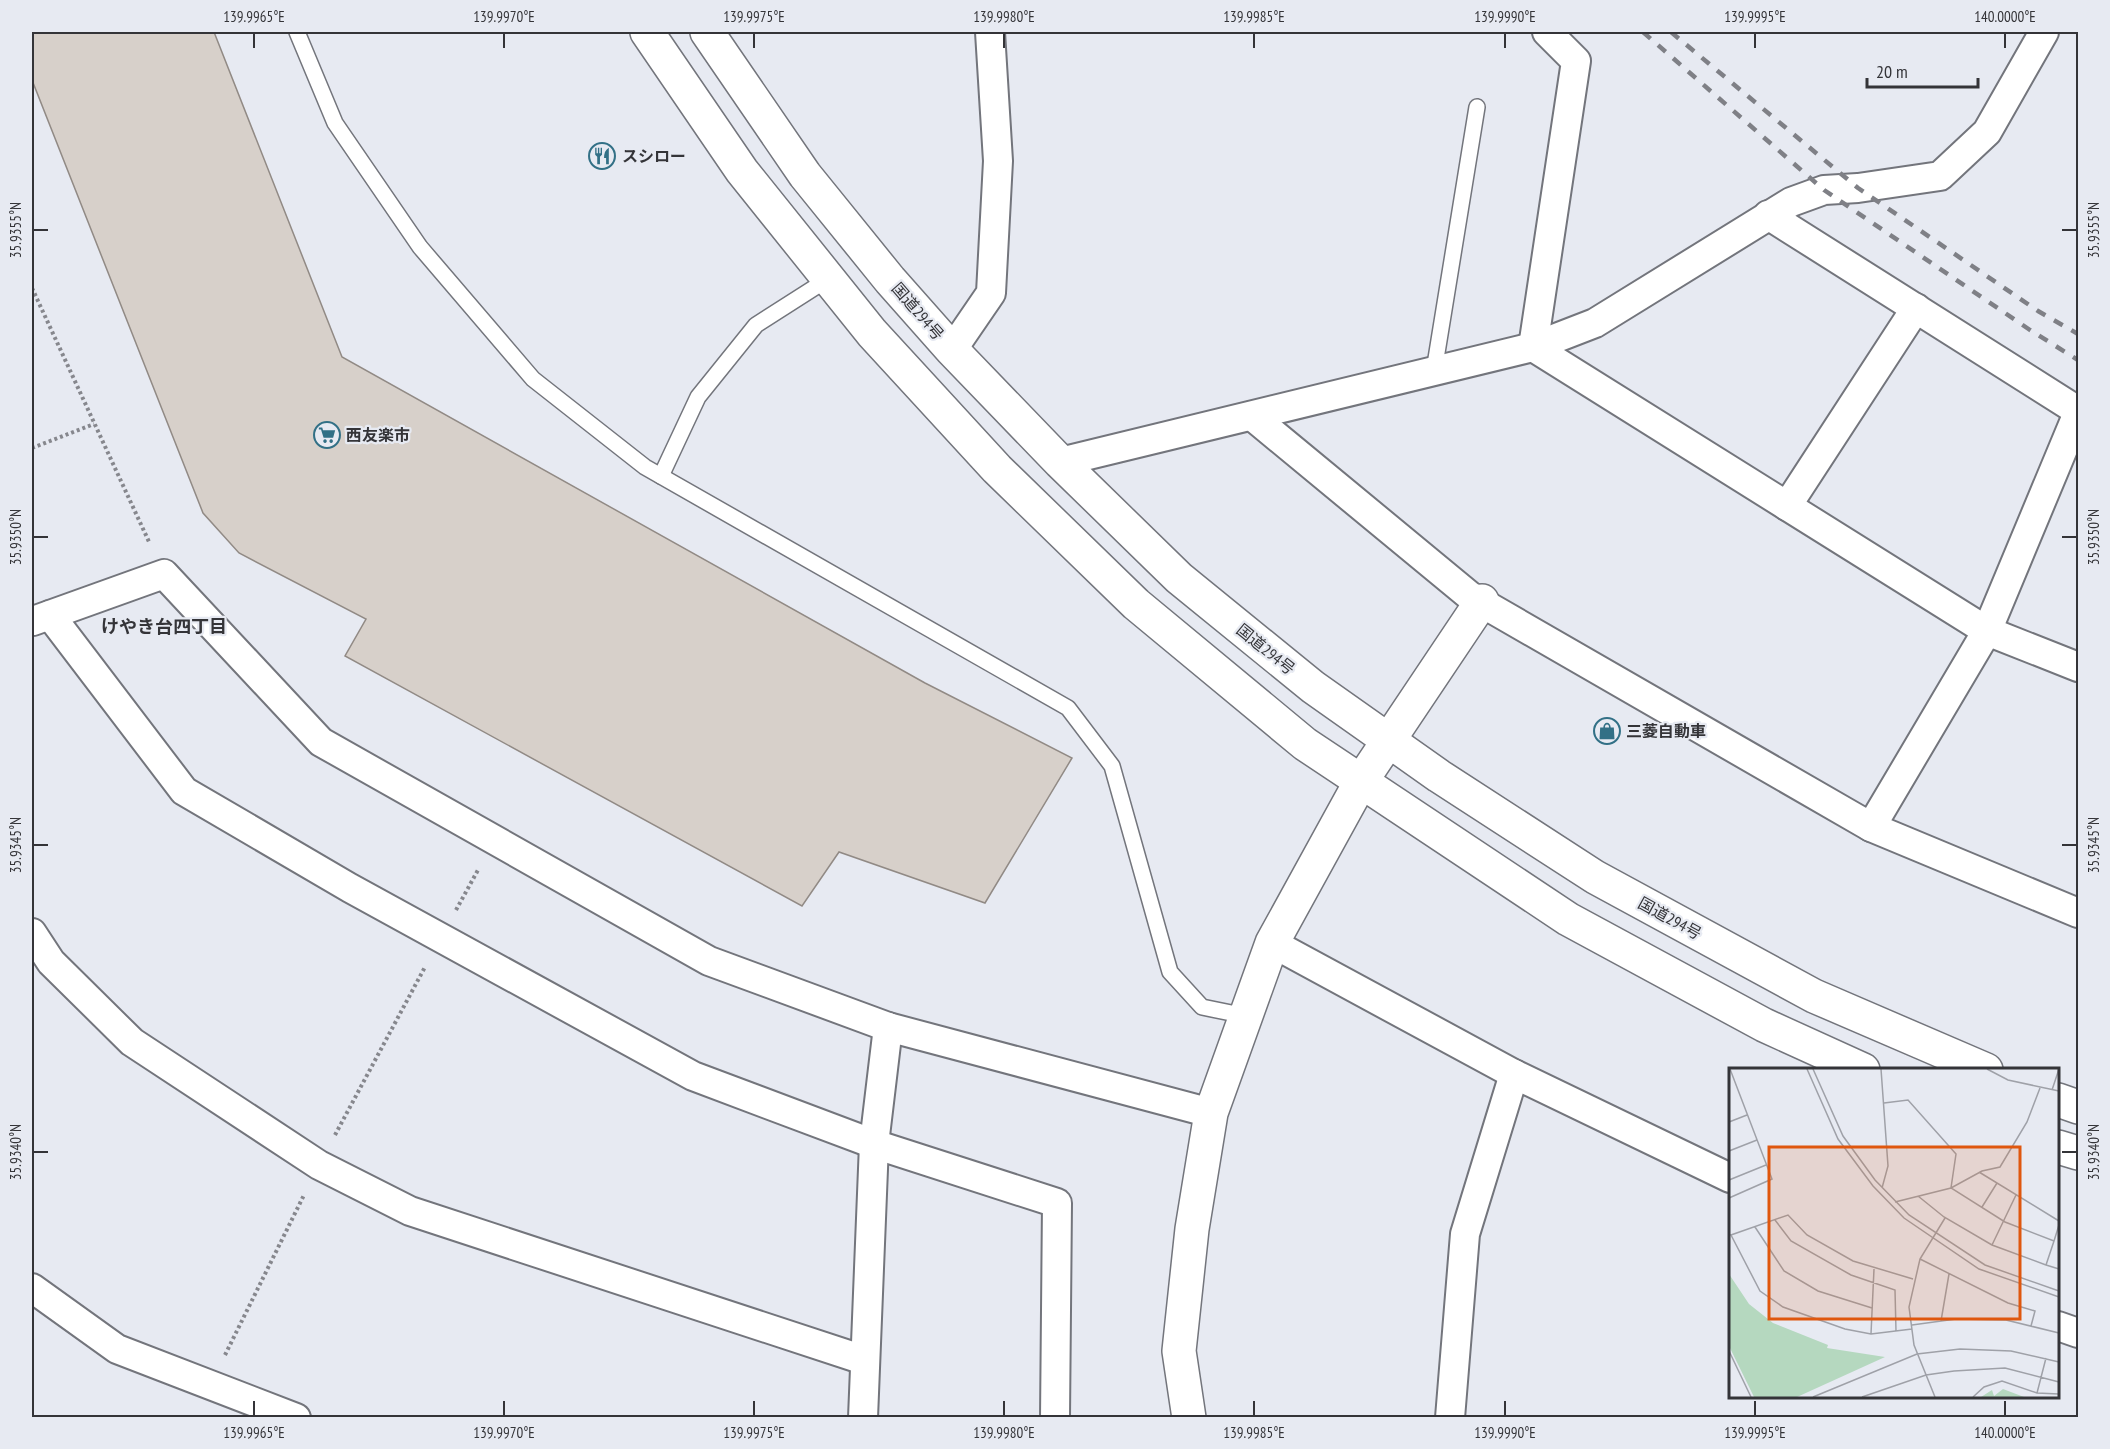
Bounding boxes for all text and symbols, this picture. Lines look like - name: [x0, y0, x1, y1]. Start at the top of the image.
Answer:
- text: 139.9965°E: [223, 7, 285, 26]
- text: 139.9970°E: [473, 7, 535, 26]
- text: 139.9975°E: [723, 7, 785, 26]
- text: 139.9980°E: [973, 7, 1035, 26]
- text: 139.9985°E: [1223, 7, 1285, 26]
- text: 139.9990°E: [1474, 7, 1536, 26]
- text: 139.9995°E: [1724, 7, 1786, 26]
- text: 140.0000°E: [1974, 7, 2036, 26]
- scale bar: [1867, 51, 1978, 89]
- text: 20 m: [1876, 60, 1908, 83]
- restaurant icon: スシロー: [587, 141, 617, 171]
- place label: スシロー: [622, 146, 686, 166]
- text: 35.9355°N: [6, 202, 25, 258]
- text: 35.9355°N: [2084, 202, 2103, 258]
- street label: 国道294号: [888, 278, 948, 344]
- supermarket icon: 西友楽市: [312, 420, 342, 450]
- place label: 西友楽市: [346, 425, 410, 445]
- text: 35.9350°N: [6, 509, 25, 565]
- text: 35.9350°N: [2084, 509, 2103, 565]
- district label: けやき台四丁目: [101, 615, 227, 638]
- street label: 国道294号: [1233, 619, 1299, 679]
- shop icon: 三菱自動車: [1592, 716, 1622, 746]
- place label: 三菱自動車: [1626, 721, 1706, 741]
- text: 35.9345°N: [6, 817, 25, 873]
- text: 35.9345°N: [2084, 817, 2103, 873]
- street label: 国道294号: [1635, 892, 1705, 944]
- inset map: [1729, 1068, 2059, 1398]
- text: 35.9340°N: [6, 1124, 25, 1180]
- text: 35.9340°N: [2084, 1124, 2103, 1180]
- text: 139.9965°E: [223, 1423, 285, 1442]
- text: 139.9970°E: [473, 1423, 535, 1442]
- text: 139.9975°E: [723, 1423, 785, 1442]
- text: 139.9980°E: [973, 1423, 1035, 1442]
- text: 139.9985°E: [1223, 1423, 1285, 1442]
- text: 139.9990°E: [1474, 1423, 1536, 1442]
- text: 139.9995°E: [1724, 1423, 1786, 1442]
- text: 140.0000°E: [1974, 1423, 2036, 1442]

